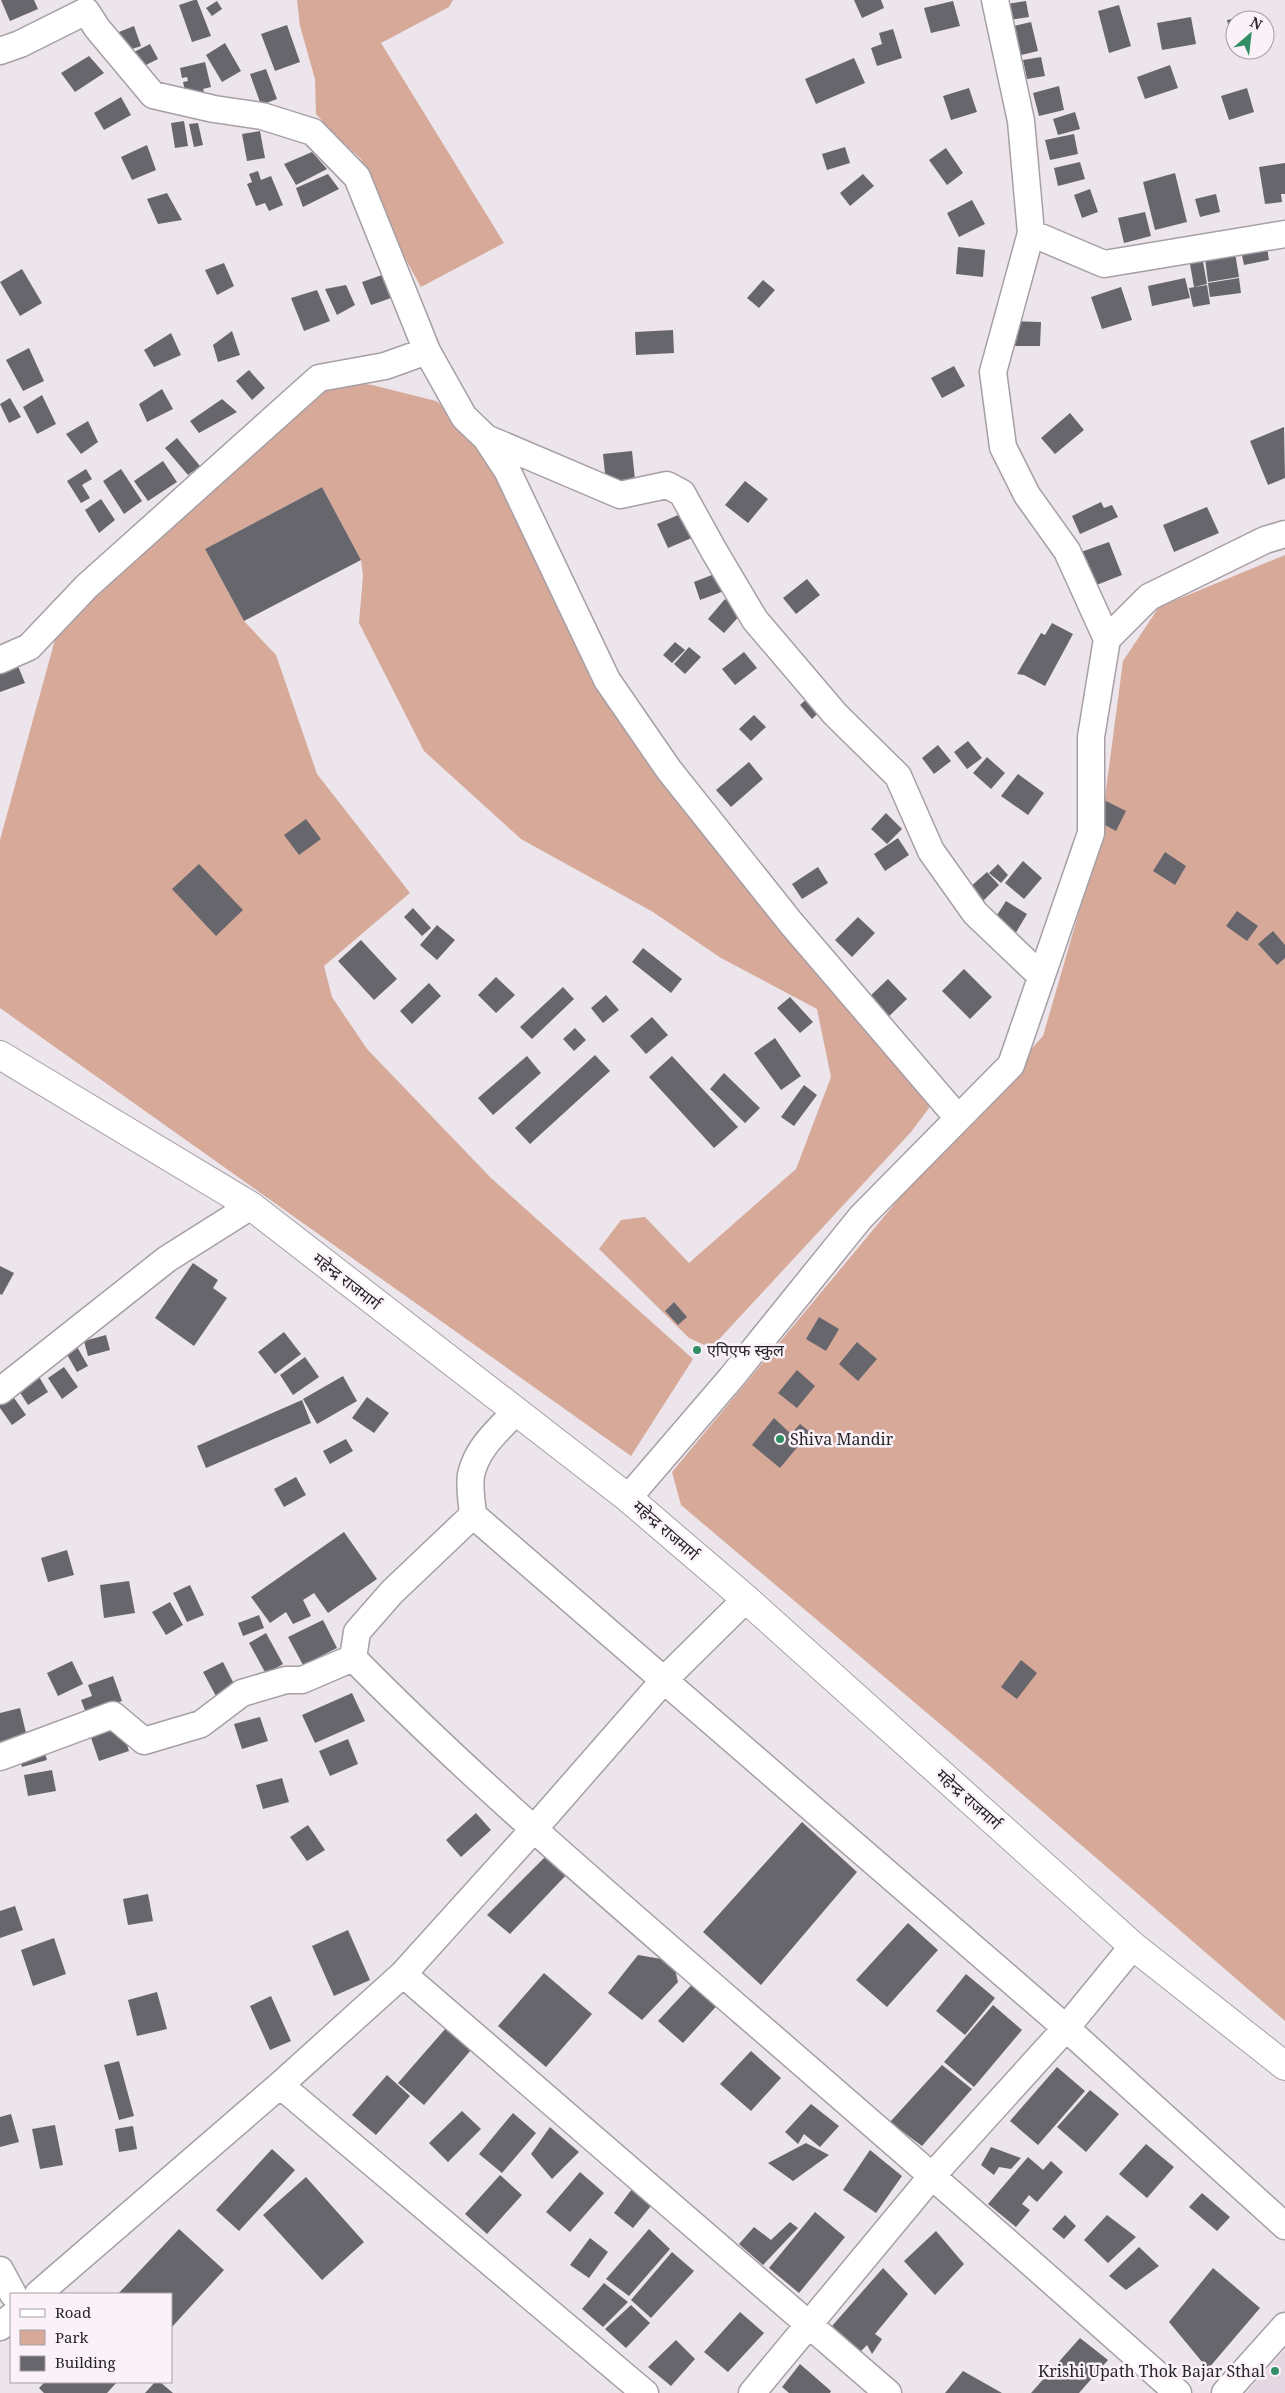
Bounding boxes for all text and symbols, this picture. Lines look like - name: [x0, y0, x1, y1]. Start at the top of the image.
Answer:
- north arrow: [1225, 10, 1275, 60]
- text: N: [1247, 12, 1266, 34]
- street label: महेन्द्र राजमार्ग: [308, 1247, 386, 1315]
- place label: एपिएफ स्कुल: [707, 1339, 785, 1361]
- marker: एपिएफ स्कुल: [691, 1344, 703, 1356]
- place label: Shiva Mandir: [790, 1428, 894, 1450]
- marker: Shiva Mandir: [774, 1433, 786, 1445]
- street label: महेन्द्र राजमार्ग: [628, 1495, 705, 1566]
- street label: महेन्द्र राजमार्ग: [932, 1764, 1007, 1835]
- legend: [10, 2293, 172, 2383]
- text: Road: [55, 2302, 91, 2322]
- text: Park: [55, 2327, 89, 2347]
- text: Building: [55, 2352, 116, 2372]
- place label: Krishi Upath Thok Bajar Sthal: [1038, 2360, 1265, 2382]
- marker: Krishi Upath Thok Bajar Sthal: [1269, 2365, 1281, 2377]

